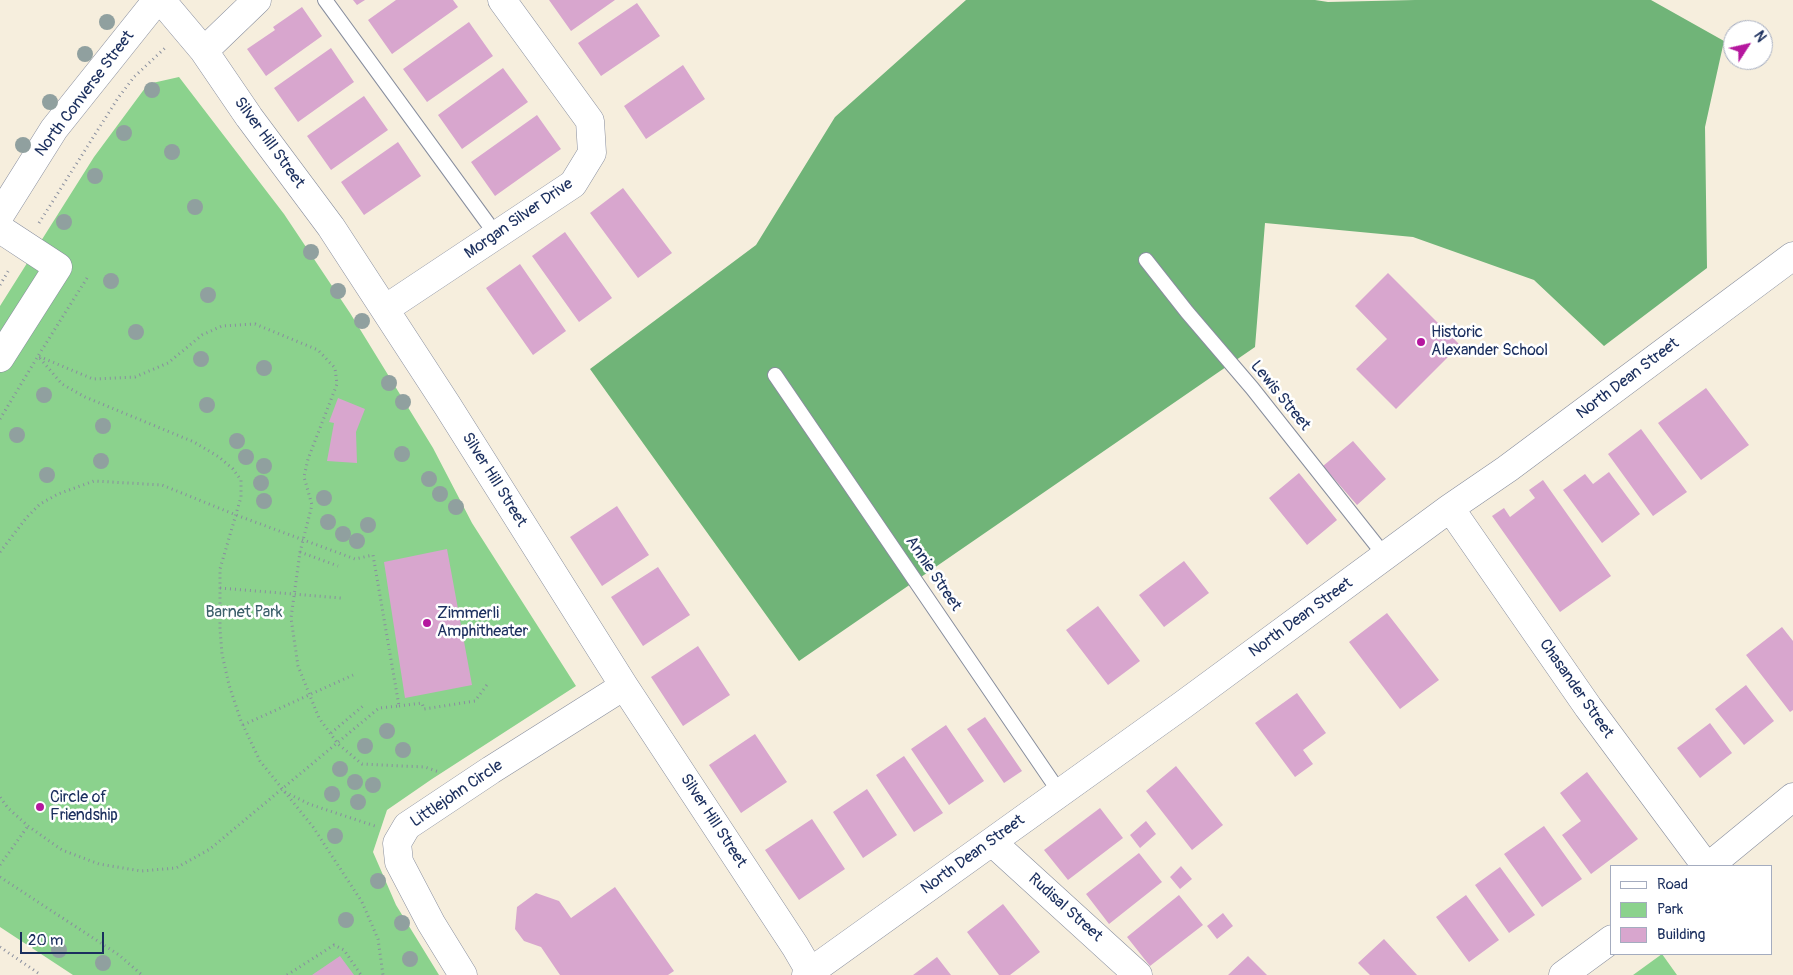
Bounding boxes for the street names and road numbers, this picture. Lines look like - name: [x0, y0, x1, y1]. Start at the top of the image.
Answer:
- street label: North Converse Street: [31, 27, 139, 161]
- street label: Silver Hill Street: [230, 94, 308, 192]
- street label: Morgan Silver Drive: [461, 174, 577, 264]
- street label: North Dean Street: [1573, 334, 1683, 424]
- street label: Lewis Street: [1246, 357, 1314, 435]
- street label: Silver Hill Street: [457, 429, 531, 531]
- street label: Annie Street: [901, 533, 965, 615]
- street label: North Dean Street: [1245, 574, 1357, 662]
- street label: Chasander Street: [1535, 636, 1617, 742]
- street label: Littlejohn Circle: [407, 756, 507, 832]
- street label: Silver Hill Street: [676, 771, 750, 871]
- street label: North Dean Street: [917, 811, 1029, 899]
- street label: Rudisal Street: [1024, 870, 1106, 946]

